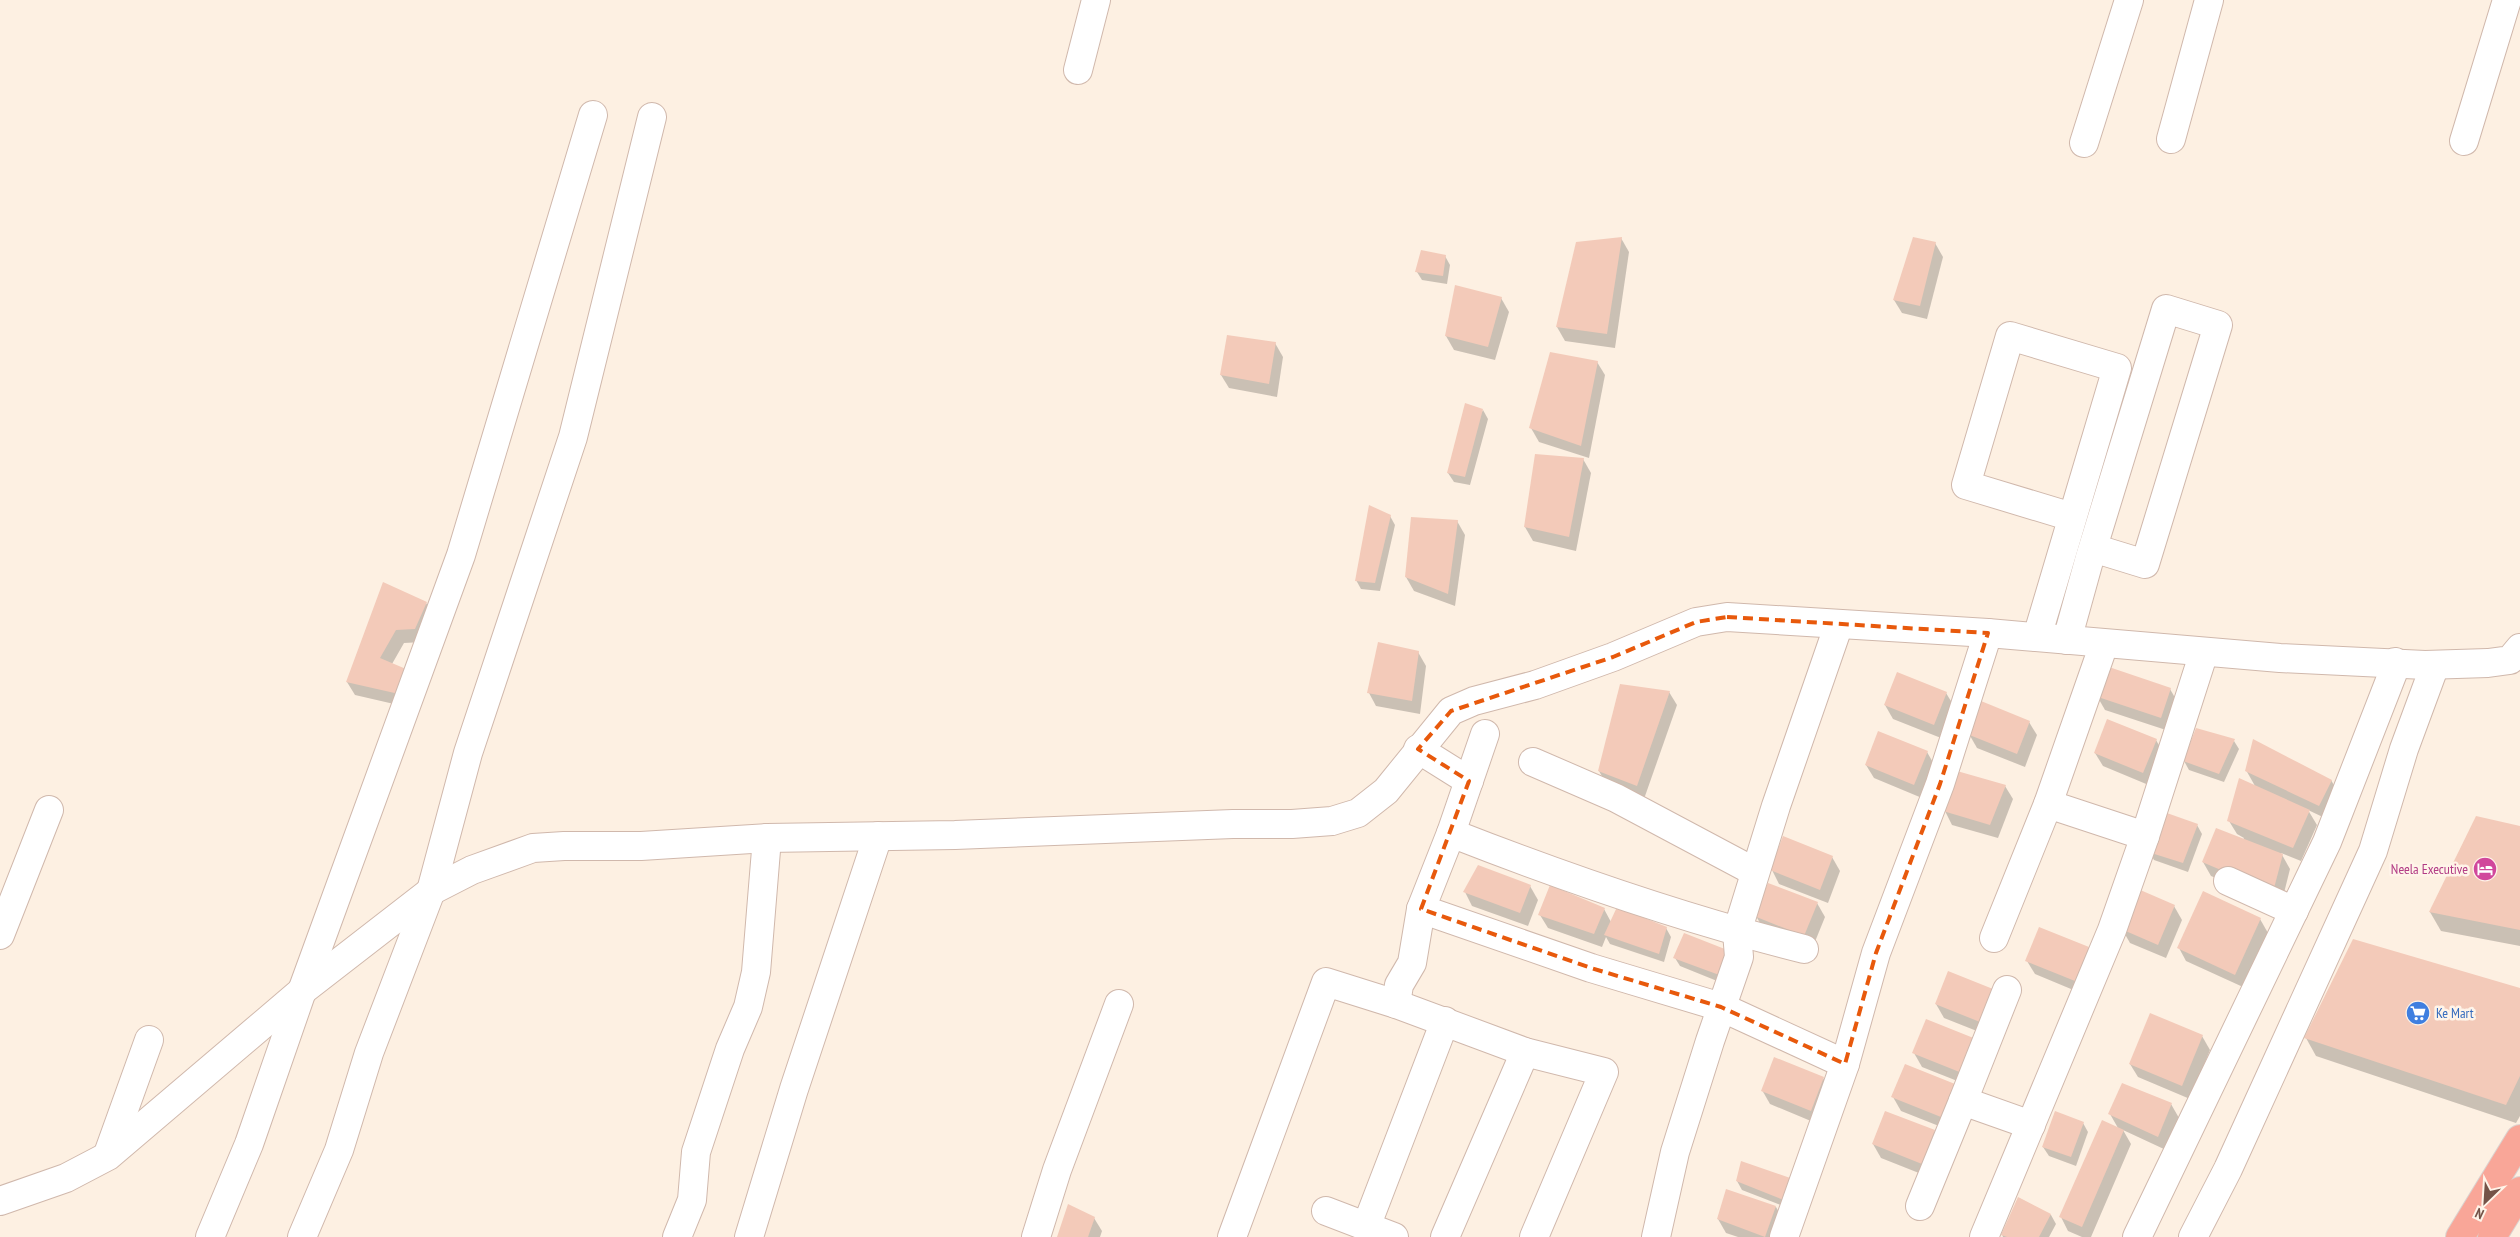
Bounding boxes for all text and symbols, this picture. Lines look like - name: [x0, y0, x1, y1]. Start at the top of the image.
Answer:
- hotel icon: Neela Executive: [2472, 856, 2498, 882]
- place label: Neela Executive: [2391, 860, 2468, 878]
- supermarket icon: Ke Mart: [2405, 1000, 2431, 1026]
- place label: Ke Mart: [2436, 1004, 2474, 1022]
- north arrow: [2460, 1177, 2510, 1227]
- text: N: [2472, 1204, 2487, 1224]

